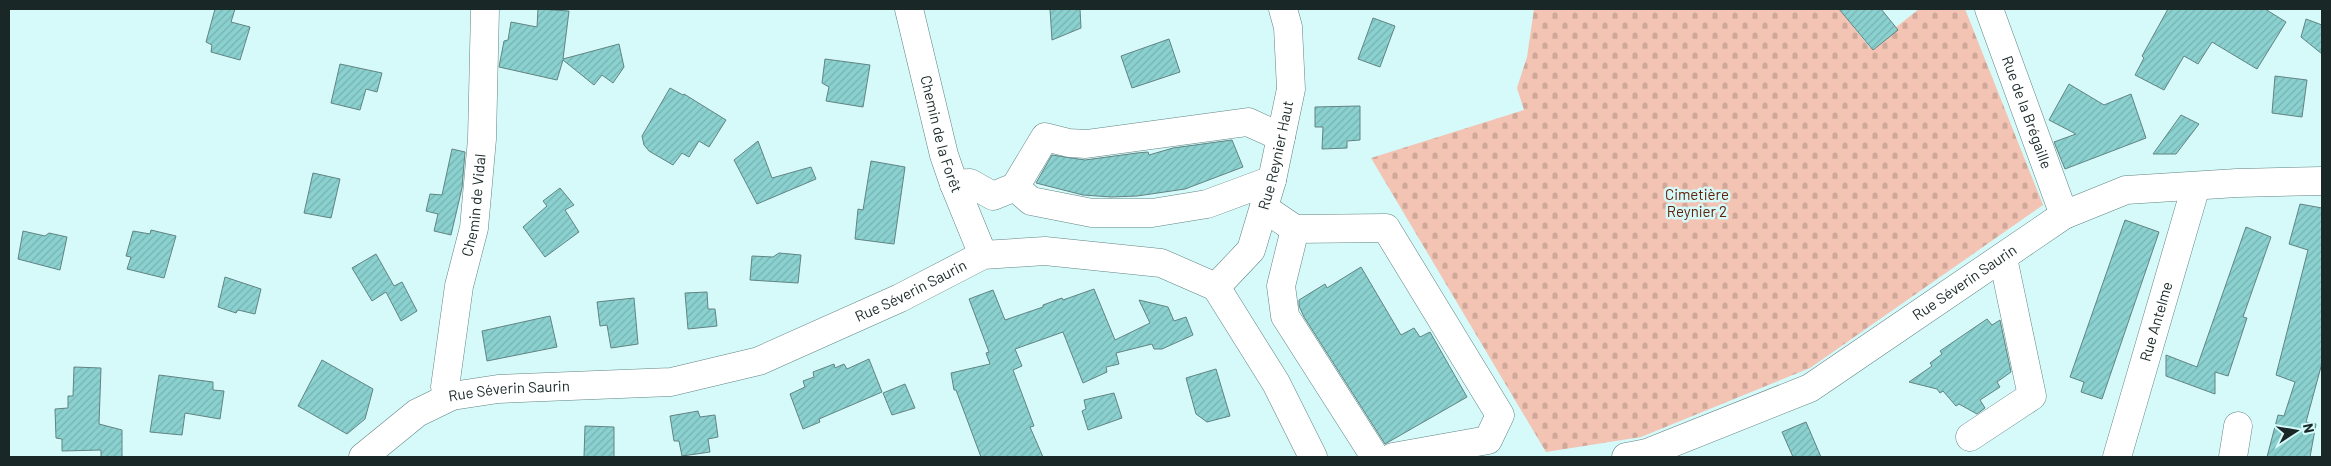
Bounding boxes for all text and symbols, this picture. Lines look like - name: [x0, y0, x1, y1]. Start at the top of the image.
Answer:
- street label: Rue de la Brégaille: [1999, 53, 2056, 171]
- street label: Chemin de la Forêt: [917, 73, 966, 195]
- street label: Rue Reynier Haut: [1254, 99, 1296, 212]
- street label: Chemin de Vidal: [457, 153, 489, 258]
- park label: Cimetière Reynier 2: [1665, 185, 1729, 220]
- street label: Rue Séverin Saurin: [1909, 240, 2020, 324]
- street label: Rue Séverin Saurin: [852, 255, 969, 325]
- street label: Rue Antelme: [2135, 279, 2176, 363]
- street label: Rue Séverin Saurin: [447, 376, 570, 404]
- north arrow: [2271, 406, 2321, 456]
- text: N: [2300, 422, 2318, 435]

